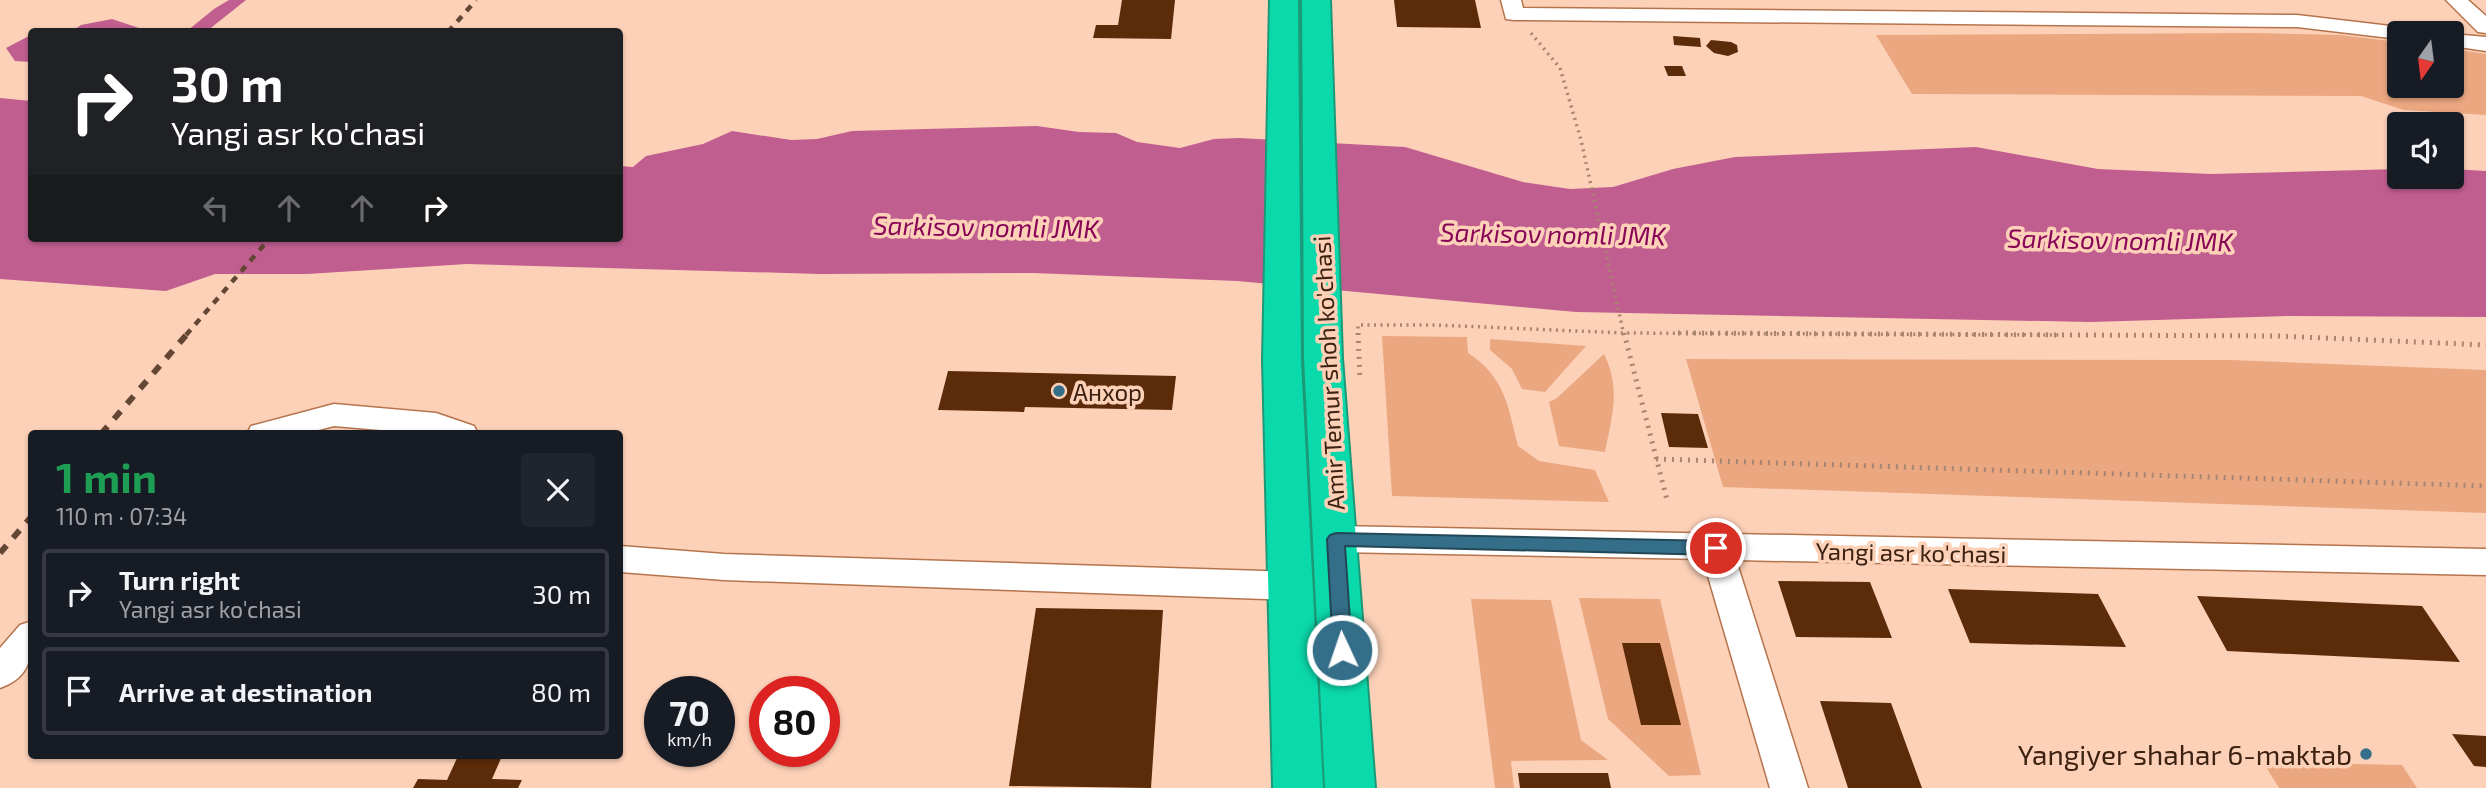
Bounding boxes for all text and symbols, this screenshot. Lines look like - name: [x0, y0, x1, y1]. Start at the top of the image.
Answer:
- north arrow: [2387, 21, 2464, 98]
- map controls: [2387, 21, 2464, 189]
- text: 30 m: [171, 53, 283, 112]
- icon: right: [56, 56, 147, 147]
- button: sound: [2387, 112, 2464, 189]
- text: Yangi asr ko'chasi: [171, 113, 425, 151]
- icon: left: [197, 189, 235, 227]
- icon: ahead: [270, 189, 308, 227]
- icon: ahead: [343, 189, 381, 227]
- icon: right: [416, 189, 454, 227]
- water label: Sarkisov nomli JMK: [873, 209, 1101, 243]
- water label: Sarkisov nomli JMK: [1440, 216, 1668, 250]
- water label: Sarkisov nomli JMK: [2007, 222, 2235, 256]
- street label: Amir Temur shoh ko'chasi: [1306, 235, 1350, 511]
- place label: Анхор: [1073, 377, 1142, 406]
- marker: Анхор: [1051, 383, 1067, 399]
- text: 1 min: [56, 451, 157, 501]
- button: close: [521, 453, 595, 527]
- text: 110 m · 07:34: [56, 502, 187, 530]
- pin: [1686, 518, 1746, 578]
- icon: arrive: [1697, 529, 1735, 567]
- street label: Yangi asr ko'chasi: [1815, 536, 2007, 568]
- text: Turn right: [119, 564, 240, 595]
- icon: right: [60, 574, 98, 612]
- text: 30 m: [532, 578, 591, 609]
- text: Yangi asr ko'chasi: [119, 595, 302, 623]
- position arrow: [1305, 613, 1379, 687]
- icon: arrive: [60, 672, 98, 710]
- text: Arrive at destination: [119, 676, 372, 707]
- text: 80 m: [531, 676, 591, 707]
- speed limit sign: 80: [749, 676, 840, 767]
- text: 70: [669, 691, 710, 733]
- text: km/h: [667, 728, 712, 750]
- place label: Yangiyer shahar 6-maktab: [2018, 737, 2352, 771]
- marker: Yangiyer shahar 6-maktab: [2358, 746, 2374, 762]

